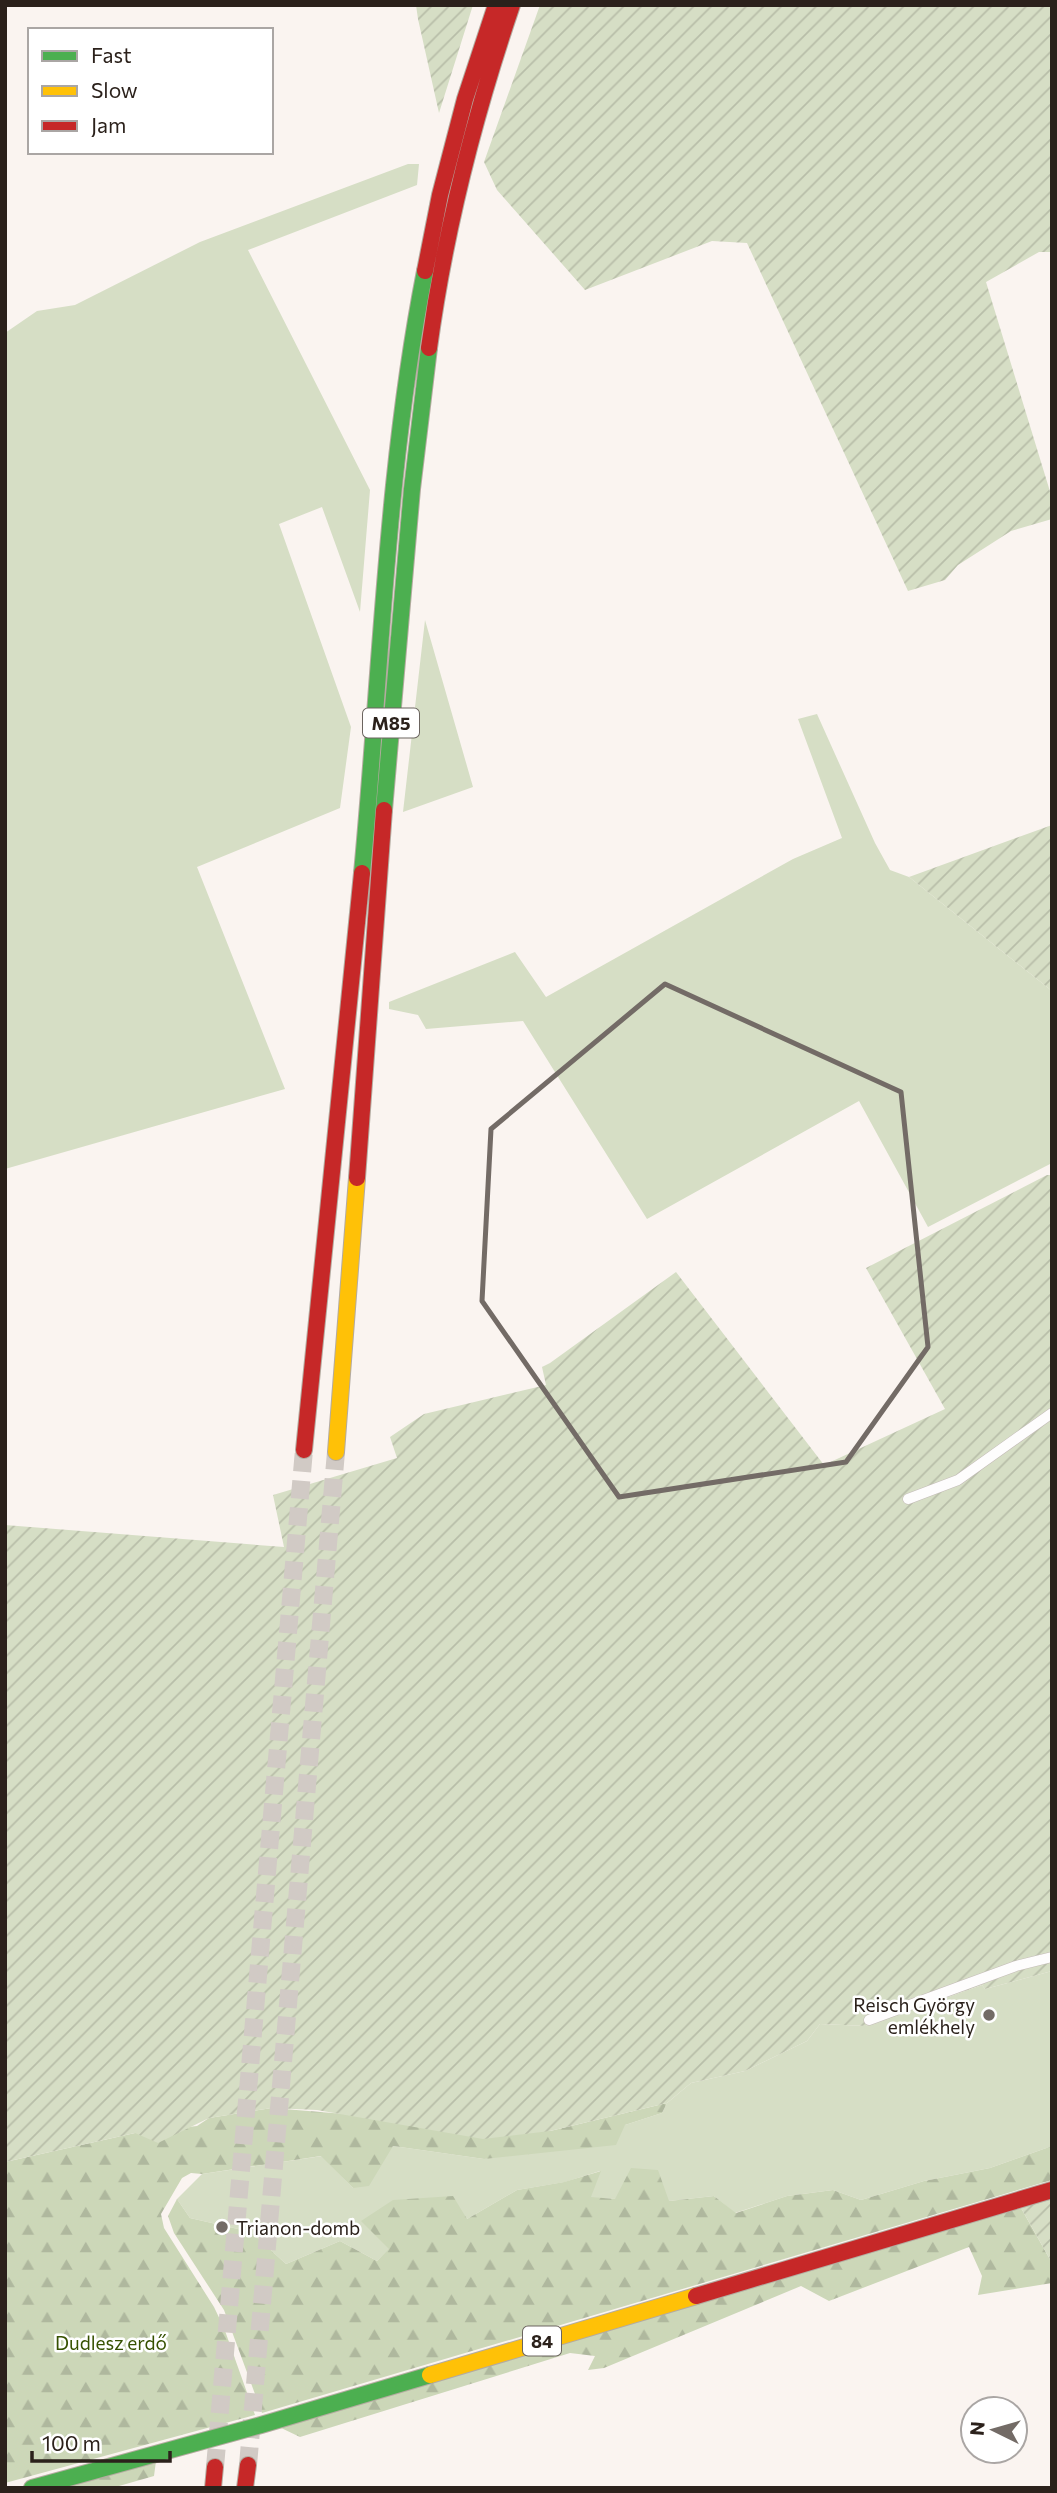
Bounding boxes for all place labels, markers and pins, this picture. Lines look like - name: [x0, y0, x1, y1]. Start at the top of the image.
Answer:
- place label: Reisch György emlékhely: [853, 1993, 975, 2038]
- marker: Reisch György emlékhely: [981, 2007, 997, 2023]
- place label: Trianon-domb: [236, 2216, 360, 2239]
- marker: Trianon-domb: [214, 2219, 230, 2235]

